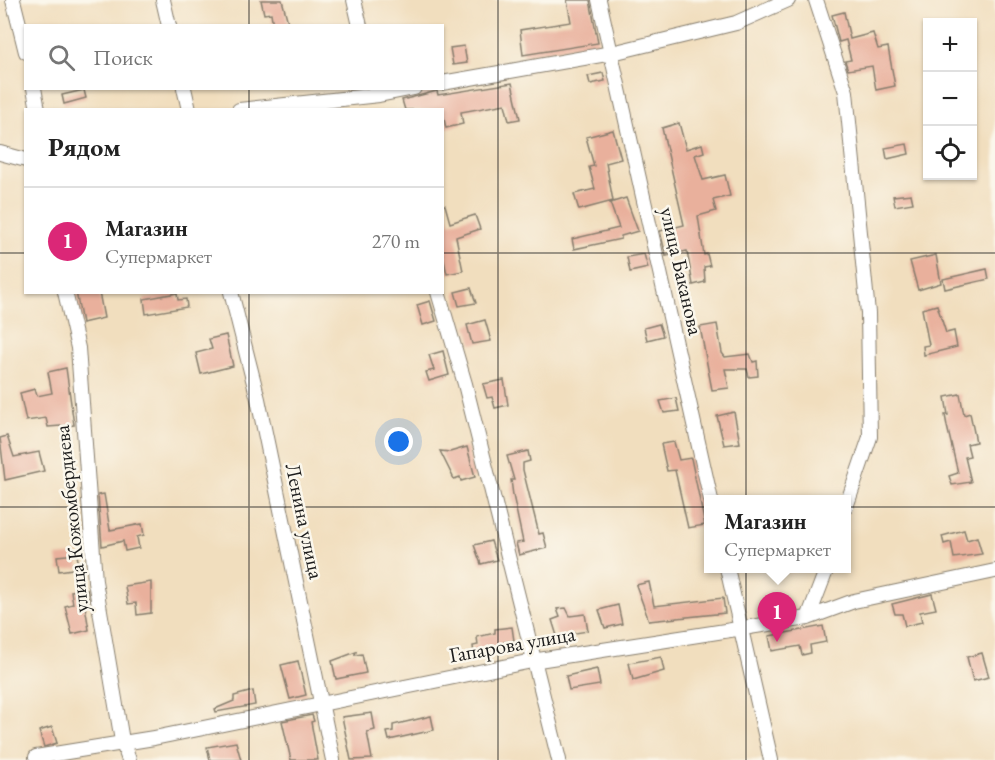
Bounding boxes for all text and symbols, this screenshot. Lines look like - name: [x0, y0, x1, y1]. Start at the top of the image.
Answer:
- map controls: [923, 18, 977, 180]
- button: +: [923, 18, 977, 72]
- search box: [24, 24, 444, 90]
- icon: search: [45, 41, 78, 74]
- text: Поиск: [93, 43, 153, 72]
- button: −: [923, 72, 977, 126]
- button: locate: [923, 126, 977, 180]
- text: Рядом: [48, 130, 121, 164]
- street label: улица Баканова: [654, 204, 710, 338]
- text: Магазин: [105, 214, 188, 243]
- text: 1: [62, 228, 73, 254]
- text: 270 m: [372, 228, 420, 254]
- text: Супермаркет: [105, 243, 212, 269]
- street label: улица Кожомбердиева: [48, 423, 94, 614]
- your location: [384, 427, 413, 456]
- street label: Ленина улица: [280, 461, 331, 582]
- popup: [704, 495, 851, 573]
- text: Магазин: [724, 507, 807, 536]
- text: Супермаркет: [724, 536, 831, 562]
- pin: 1: [758, 592, 796, 642]
- street label: Гапарова улица: [447, 620, 578, 668]

